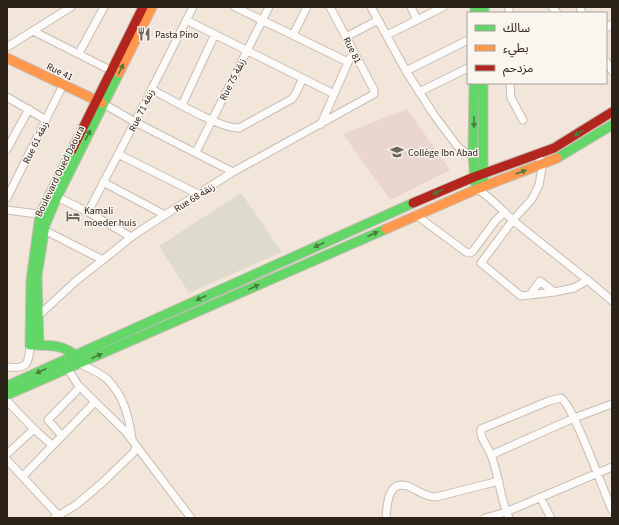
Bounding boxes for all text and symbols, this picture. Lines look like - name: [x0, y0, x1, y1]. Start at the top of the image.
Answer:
- legend: [467, 12, 607, 84]
- text: سالك: [503, 20, 530, 37]
- restaurant icon: Pasta Pino: [136, 26, 152, 42]
- place label: Pasta Pino: [155, 28, 198, 42]
- street label: Rue 81: [340, 35, 365, 66]
- text: بطيء: [503, 40, 529, 58]
- street label: Rue 75 زنقة: [216, 56, 250, 103]
- street label: Rue 41: [44, 59, 75, 84]
- text: مزدحم: [503, 60, 533, 77]
- one-way arrow: [118, 64, 124, 75]
- street label: Rue 71 زنقة: [126, 86, 158, 134]
- one-way arrow: [471, 116, 477, 129]
- street label: Rue 61 زنقة: [20, 118, 52, 166]
- street label: Boulevard Oued Daoura: [32, 124, 88, 219]
- one-way arrow: [85, 129, 92, 140]
- one-way arrow: [573, 129, 585, 136]
- school or university icon: Collège Ibn Abad: [389, 144, 405, 160]
- place label: Collège Ibn Abad: [408, 146, 478, 160]
- one-way arrow: [515, 169, 527, 175]
- street label: Rue 68 زنقة: [171, 180, 218, 216]
- one-way arrow: [432, 189, 444, 195]
- place label: Kamali moeder huis: [84, 204, 136, 230]
- hotel icon: Kamali moeder huis: [65, 208, 81, 224]
- one-way arrow: [367, 231, 379, 238]
- one-way arrow: [314, 242, 325, 248]
- one-way arrow: [248, 284, 260, 290]
- one-way arrow: [195, 295, 207, 302]
- one-way arrow: [91, 353, 102, 359]
- one-way arrow: [36, 368, 47, 374]

